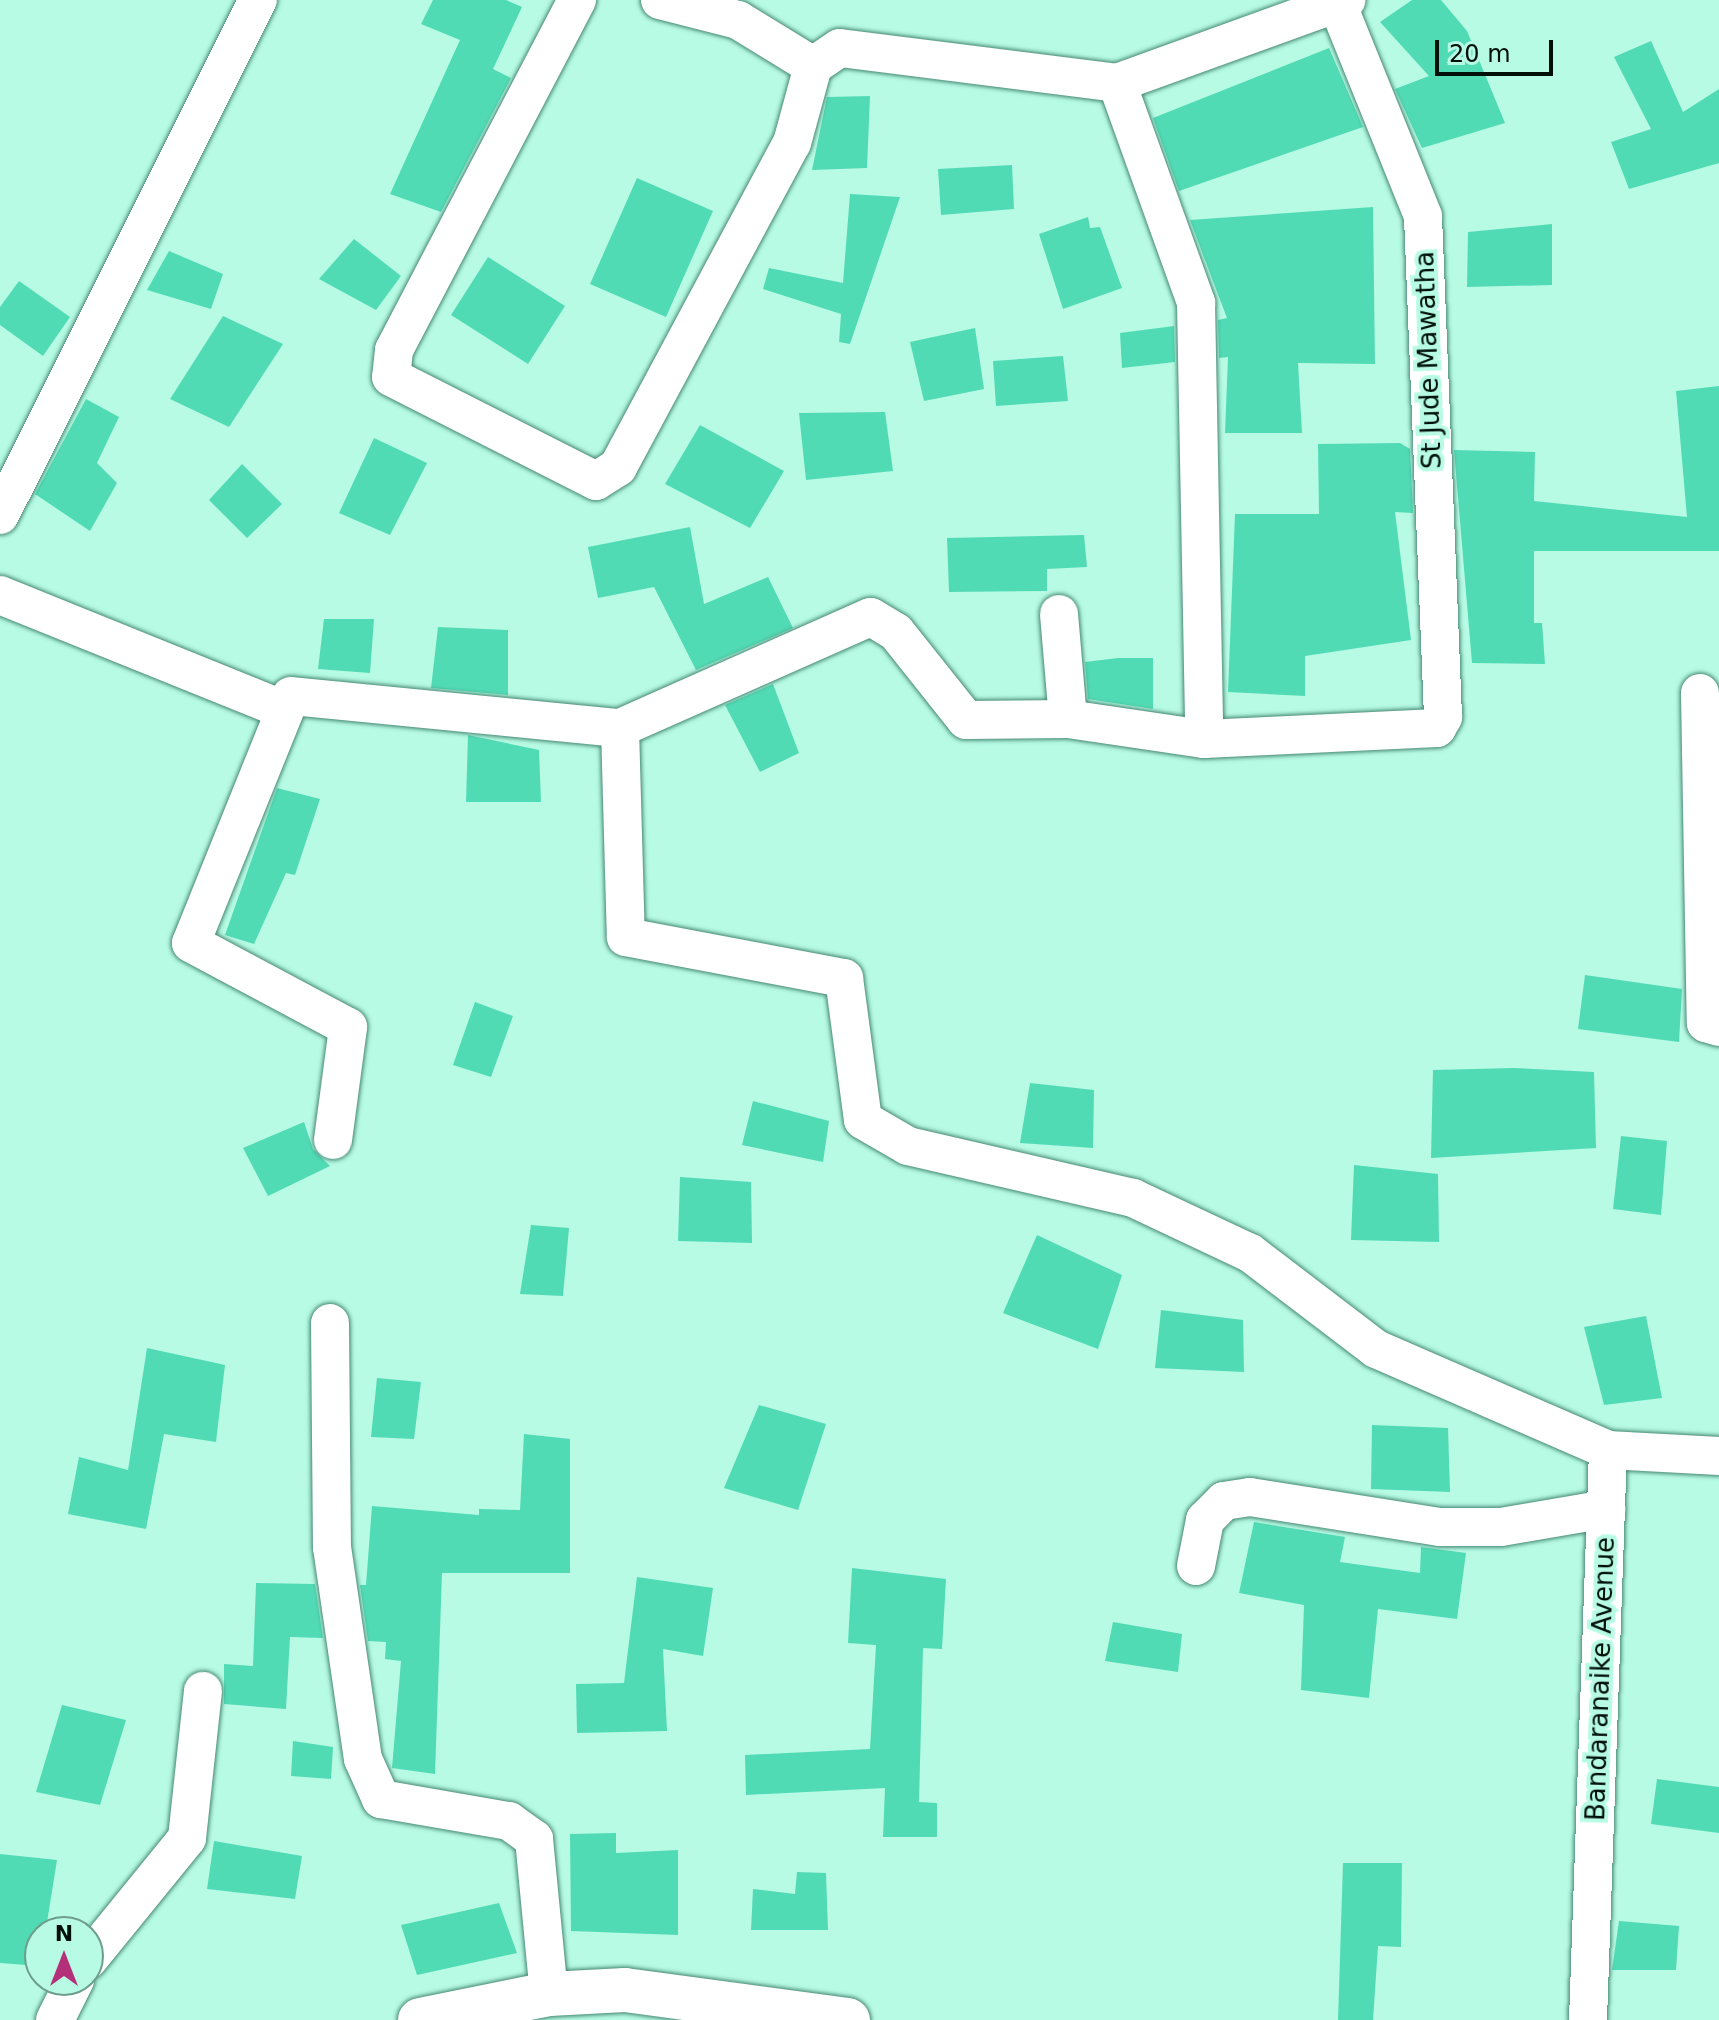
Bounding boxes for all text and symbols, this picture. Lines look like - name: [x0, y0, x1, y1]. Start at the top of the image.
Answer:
- scale bar: [1439, 24, 1557, 74]
- text: 20 m: [1449, 40, 1511, 68]
- street label: St Jude Mawatha: [1410, 251, 1448, 469]
- street label: Bandaranaike Avenue: [1580, 1537, 1622, 1821]
- north arrow: [24, 1916, 104, 1996]
- text: N: [55, 1921, 73, 1946]

